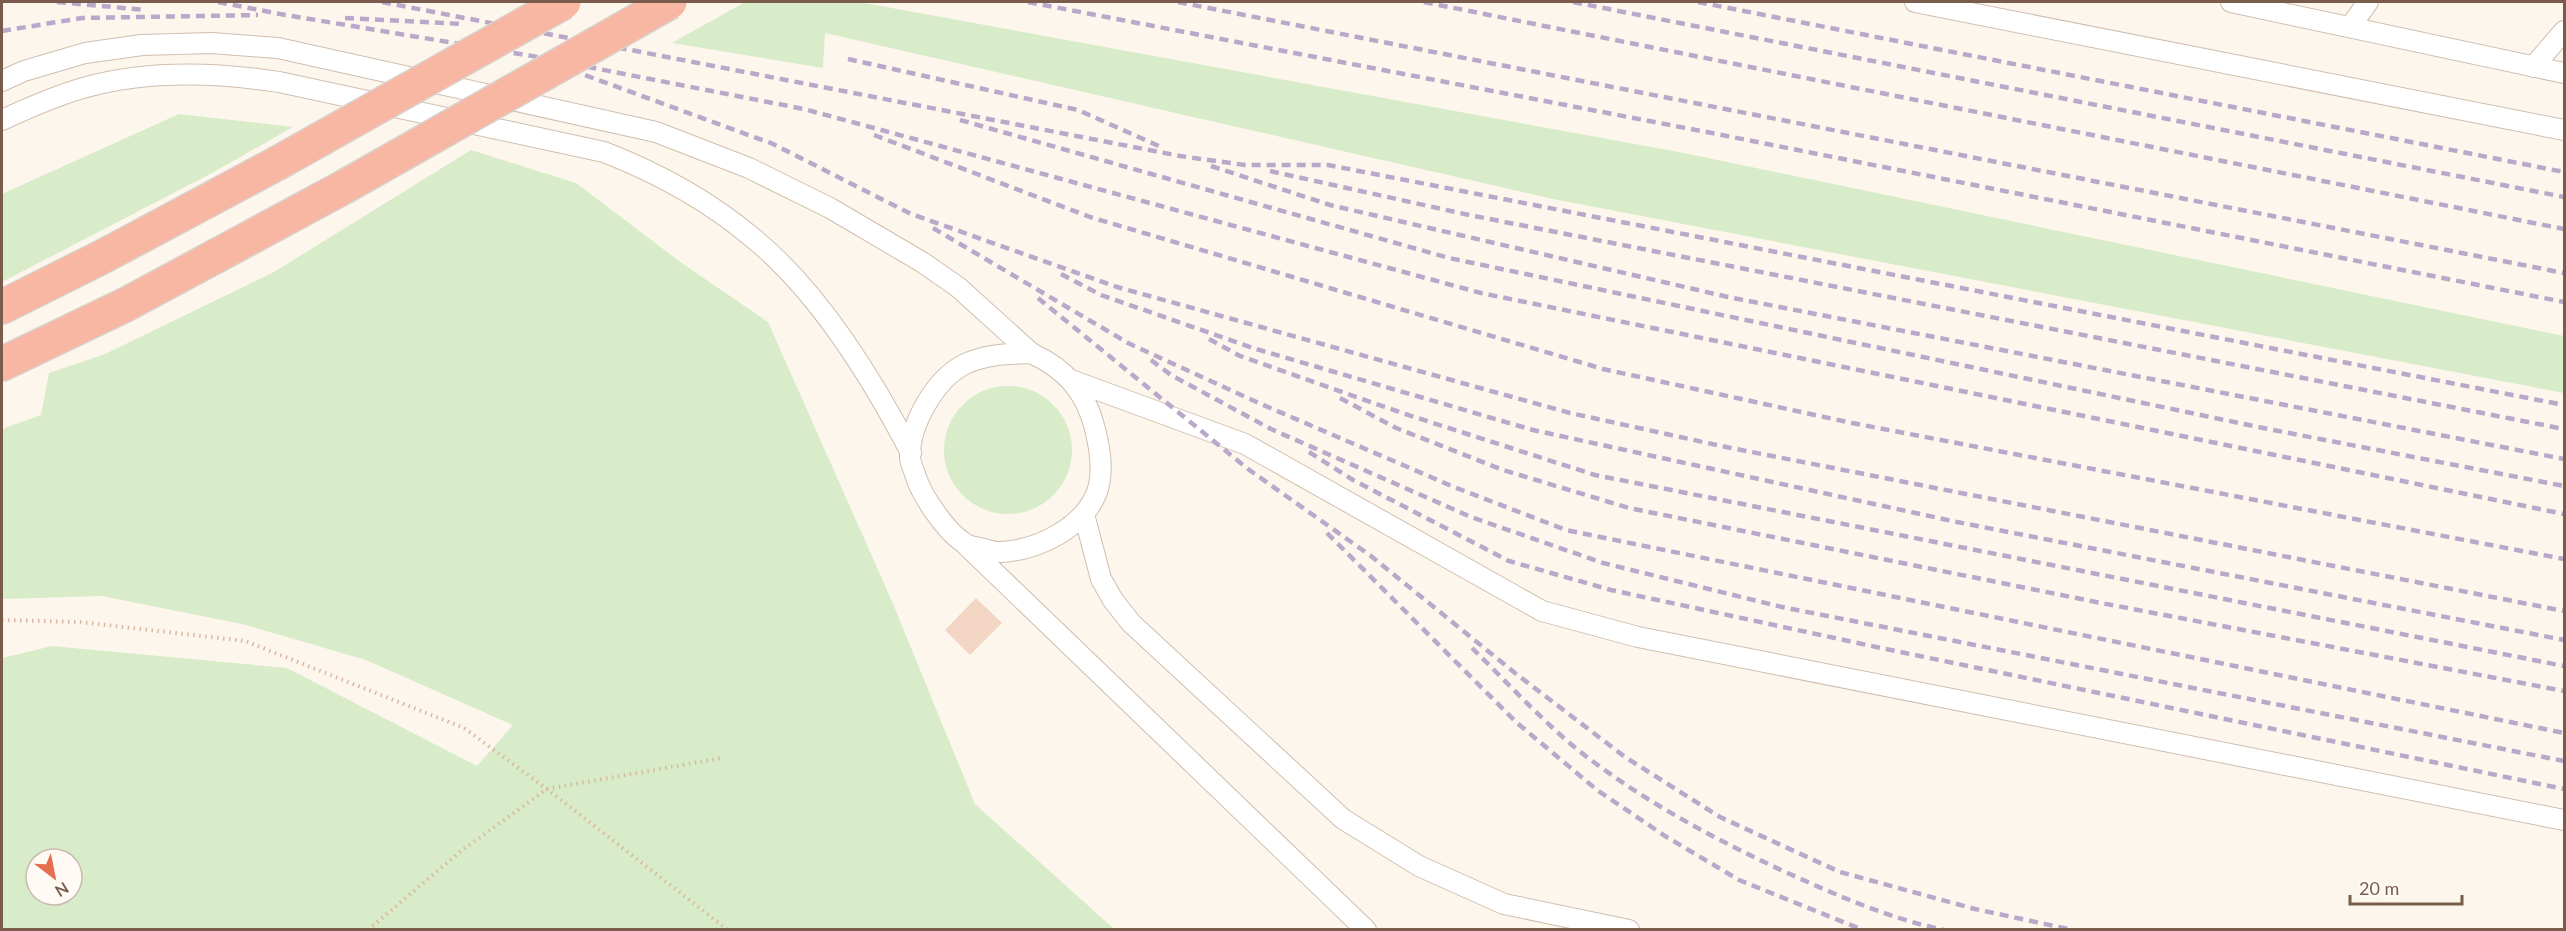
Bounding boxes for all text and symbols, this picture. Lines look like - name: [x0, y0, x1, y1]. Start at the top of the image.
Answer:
- north arrow: [24, 847, 84, 907]
- scale bar: [2350, 868, 2462, 906]
- text: 20 m: [2359, 877, 2399, 899]
- text: N: [52, 879, 72, 901]

